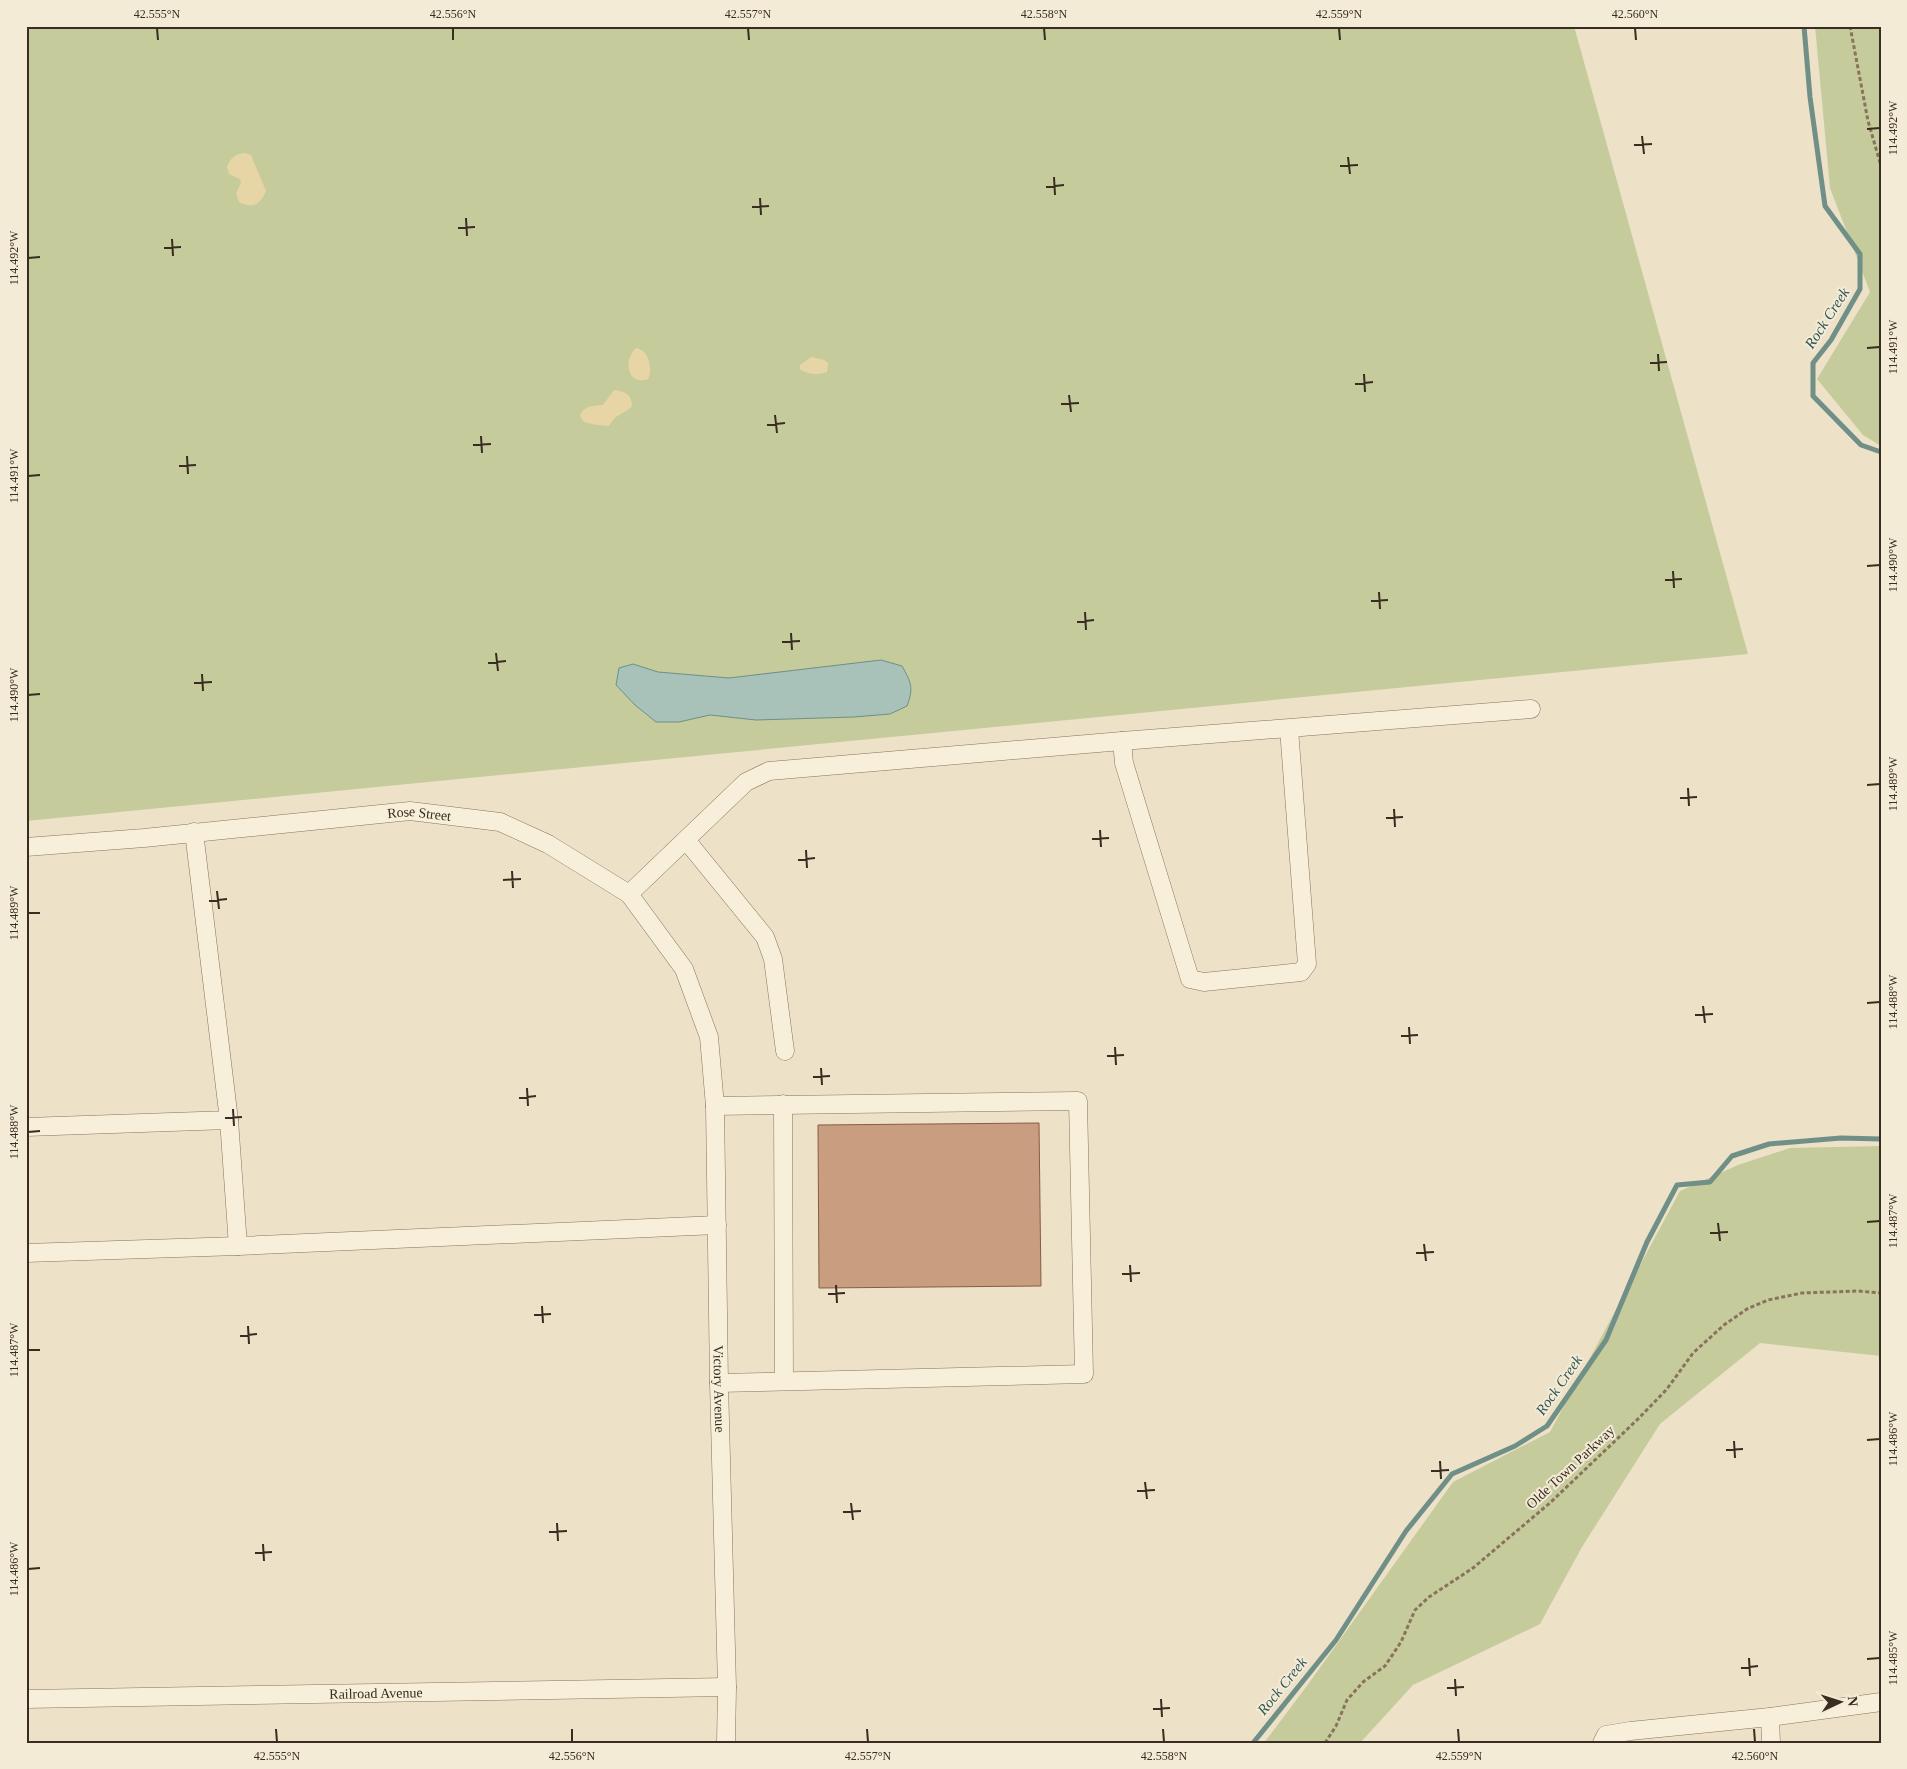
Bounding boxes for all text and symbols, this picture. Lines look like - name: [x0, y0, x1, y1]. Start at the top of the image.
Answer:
- text: 42.555°N: [134, 7, 181, 21]
- text: 42.556°N: [430, 7, 477, 21]
- text: 42.557°N: [725, 7, 772, 21]
- text: 42.558°N: [1021, 7, 1068, 21]
- text: 42.559°N: [1316, 7, 1363, 21]
- text: 42.560°N: [1612, 7, 1659, 21]
- text: 114.492°W: [1886, 100, 1900, 155]
- text: 114.492°W: [7, 230, 21, 285]
- water label: Rock Creek: [1801, 284, 1853, 352]
- text: 114.491°W: [1886, 319, 1900, 374]
- text: 114.491°W: [7, 448, 21, 503]
- text: 114.490°W: [1886, 537, 1900, 592]
- text: 114.490°W: [7, 667, 21, 722]
- text: 114.489°W: [1886, 756, 1900, 811]
- street label: Rose Street: [387, 804, 452, 824]
- text: 114.489°W: [7, 885, 21, 940]
- text: 114.488°W: [1886, 974, 1900, 1029]
- text: 114.488°W: [7, 1104, 21, 1159]
- text: 114.487°W: [1886, 1193, 1900, 1248]
- text: 114.487°W: [7, 1322, 21, 1377]
- street label: Victory Avenue: [710, 1345, 727, 1433]
- water label: Rock Creek: [1532, 1352, 1586, 1419]
- text: 114.486°W: [1886, 1411, 1900, 1466]
- street label: Olde Town Parkway: [1523, 1423, 1617, 1512]
- text: 114.486°W: [7, 1541, 21, 1596]
- text: 114.485°W: [1886, 1630, 1900, 1685]
- water label: Rock Creek: [1253, 1654, 1310, 1719]
- north arrow: [1814, 1676, 1864, 1726]
- street label: Railroad Avenue: [329, 1685, 423, 1702]
- text: N: [1845, 1696, 1860, 1707]
- text: 42.555°N: [254, 1749, 301, 1763]
- text: 42.556°N: [549, 1749, 596, 1763]
- text: 42.557°N: [845, 1749, 892, 1763]
- text: 42.558°N: [1141, 1749, 1188, 1763]
- text: 42.559°N: [1436, 1749, 1483, 1763]
- text: 42.560°N: [1732, 1749, 1779, 1763]

